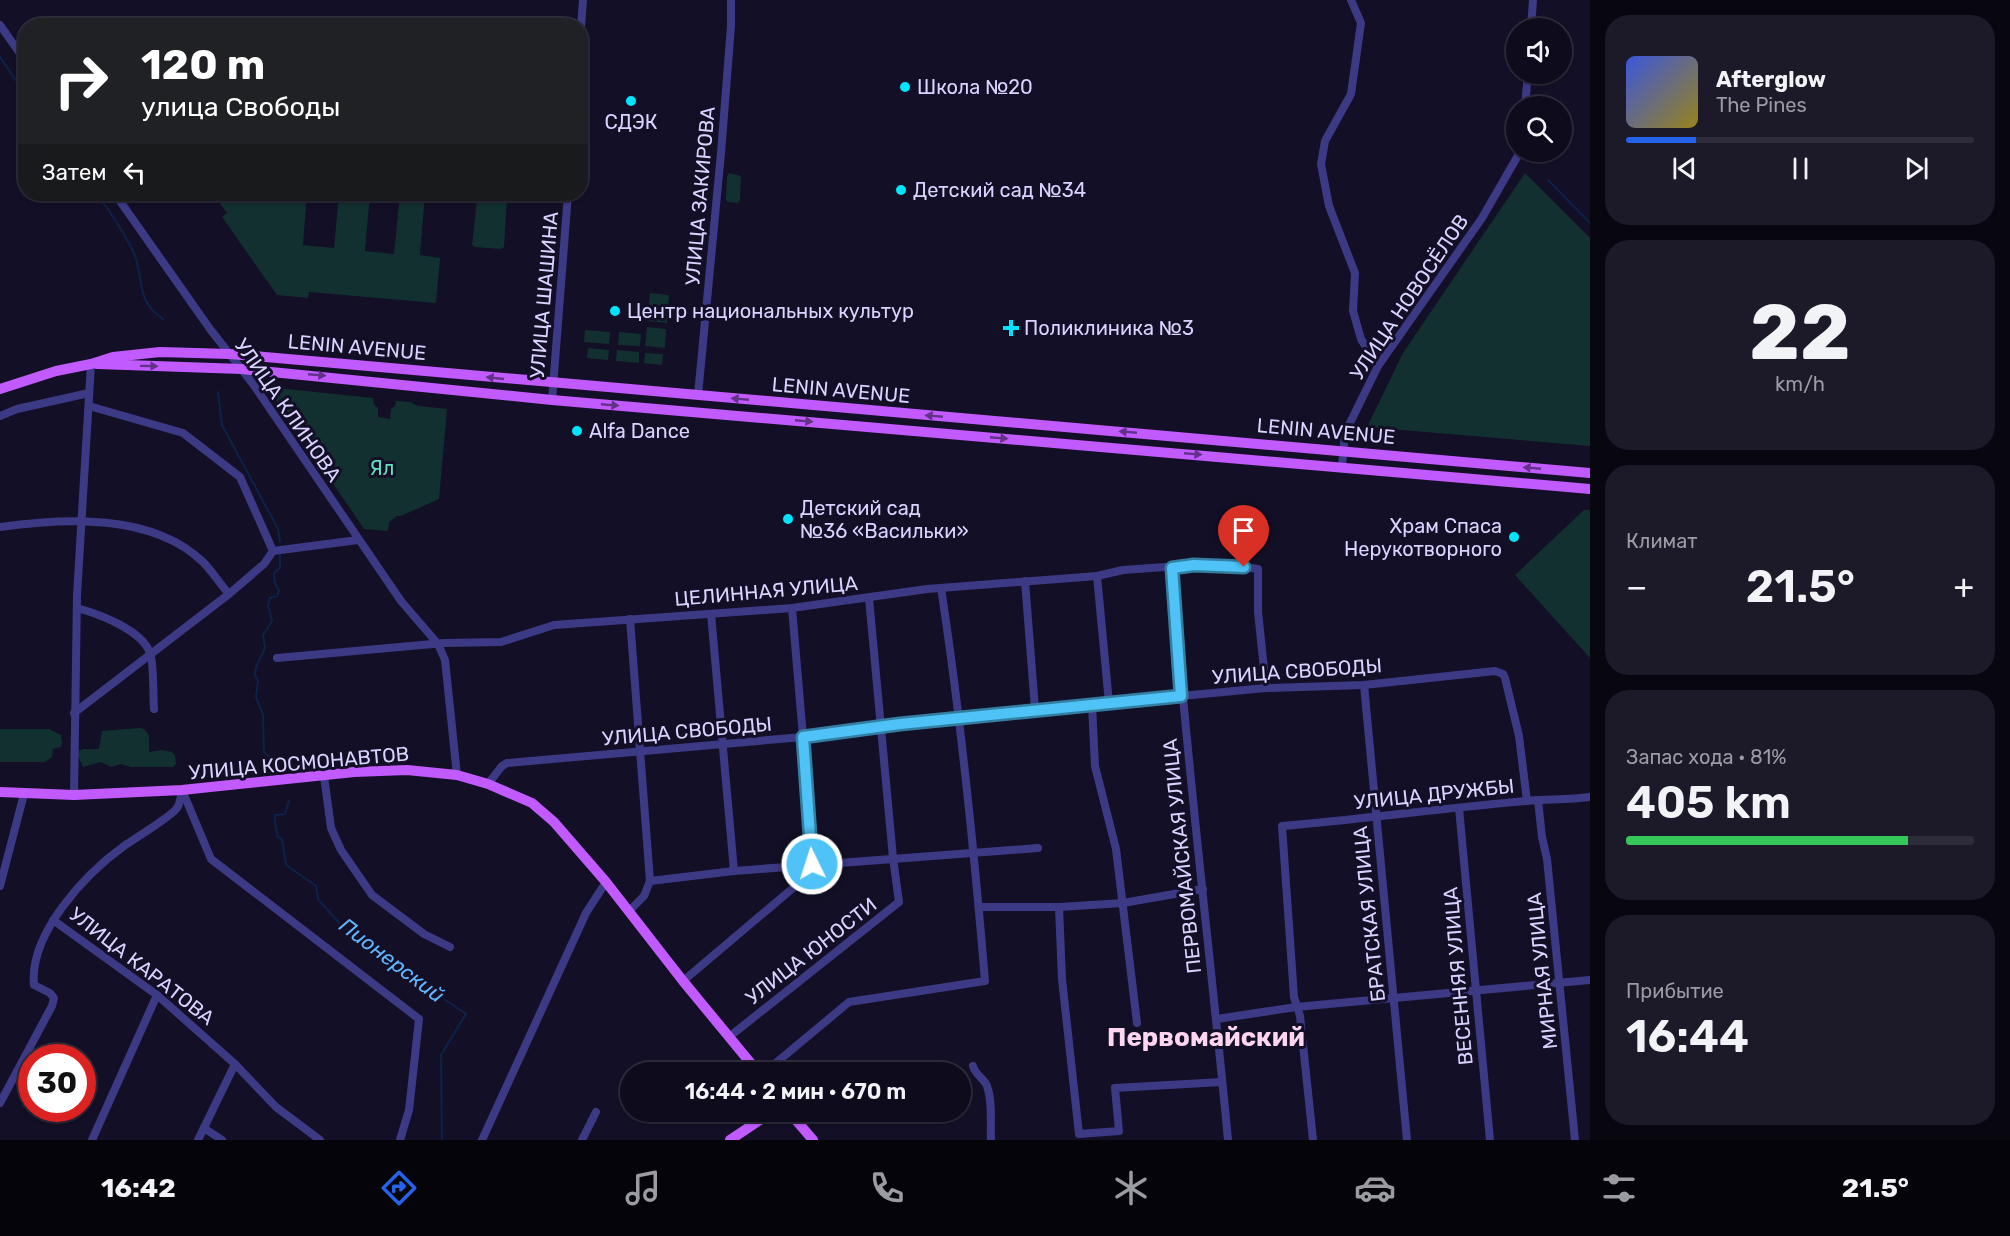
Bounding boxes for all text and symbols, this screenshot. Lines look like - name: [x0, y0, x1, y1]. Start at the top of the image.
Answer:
- map controls: [1506, 18, 1572, 162]
- button: sound: [1506, 18, 1572, 84]
- text: 120 m: [141, 40, 265, 90]
- icon: right: [42, 42, 120, 120]
- text: Afterglow: [1716, 66, 1826, 93]
- place label: Школа №20: [917, 75, 1033, 99]
- marker: Школа №20: [898, 80, 912, 94]
- text: улица Свободы: [141, 91, 340, 123]
- text: The Pines: [1716, 93, 1807, 117]
- marker: СДЭК: [624, 94, 638, 108]
- button: search: [1506, 96, 1572, 162]
- street label: УЛИЦА ЗАКИРОВА: [680, 105, 720, 287]
- place label: СДЭК: [604, 110, 658, 134]
- icon: previous: [1668, 152, 1701, 185]
- icon: pause: [1784, 152, 1817, 185]
- icon: next: [1900, 152, 1933, 185]
- icon: left: [118, 156, 151, 189]
- text: Затем: [42, 159, 106, 186]
- place label: Детский сад №34: [913, 178, 1086, 202]
- marker: Детский сад №34: [894, 183, 908, 197]
- street label: УЛИЦА НОВОСЁЛОВ: [1345, 210, 1473, 384]
- street label: УЛИЦА ШАШИНА: [525, 211, 563, 379]
- text: 22: [1749, 286, 1851, 379]
- place label: Центр национальных культур: [627, 299, 914, 323]
- marker: Центр национальных культур: [608, 304, 622, 318]
- place label: Поликлиника №3: [1024, 316, 1194, 340]
- marker: Поликлиника №3: [1002, 319, 1020, 337]
- street label: LENIN AVENUE: [287, 329, 427, 365]
- street label: УЛИЦА КЛИНОВА: [230, 334, 346, 486]
- one-way arrow: [140, 361, 159, 371]
- one-way arrow: [308, 370, 327, 380]
- street label: LENIN AVENUE: [771, 372, 911, 408]
- text: km/h: [1775, 372, 1825, 396]
- one-way arrow: [485, 373, 504, 383]
- one-way arrow: [730, 394, 749, 404]
- one-way arrow: [601, 400, 620, 410]
- one-way arrow: [924, 411, 943, 420]
- street label: LENIN AVENUE: [1256, 413, 1396, 449]
- one-way arrow: [795, 416, 814, 426]
- place label: Alfa Dance: [589, 419, 690, 443]
- marker: Alfa Dance: [570, 424, 584, 438]
- one-way arrow: [1119, 427, 1138, 437]
- one-way arrow: [989, 433, 1008, 442]
- one-way arrow: [1183, 449, 1202, 459]
- park label: Ял: [370, 456, 394, 480]
- one-way arrow: [1522, 463, 1541, 473]
- place label: Детский сад №36 «Васильки»: [800, 496, 969, 543]
- pin: [1218, 505, 1269, 567]
- marker: Детский сад №36 «Васильки»: [781, 512, 795, 526]
- icon: arrive: [1227, 514, 1260, 547]
- place label: Храм Спаса Нерукотворного: [1344, 514, 1502, 561]
- text: Климат: [1626, 529, 1698, 553]
- marker: Храм Спаса Нерукотворного: [1507, 530, 1521, 544]
- text: 21.5°: [1746, 560, 1855, 613]
- text: −: [1626, 567, 1647, 606]
- text: +: [1953, 567, 1974, 606]
- street label: ЦЕЛИННАЯ УЛИЦА: [673, 571, 859, 611]
- street label: УЛИЦА СВОБОДЫ: [1211, 653, 1383, 689]
- street label: УЛИЦА СВОБОДЫ: [601, 712, 773, 750]
- street label: ПЕРВОМАЙСКАЯ УЛИЦА: [1158, 737, 1206, 975]
- street label: УЛИЦА КОСМОНАВТОВ: [188, 741, 410, 785]
- text: Запас хода · 81%: [1626, 745, 1786, 769]
- street label: УЛИЦА ДРУЖБЫ: [1353, 774, 1515, 814]
- text: 405 km: [1626, 776, 1791, 829]
- street label: БРАТСКАЯ УЛИЦА: [1348, 825, 1390, 1003]
- position arrow: [780, 832, 844, 896]
- street label: ВЕСЕННЯЯ УЛИЦА: [1438, 886, 1478, 1066]
- street label: МИРНАЯ УЛИЦА: [1522, 891, 1562, 1051]
- street label: УЛИЦА ЮНОСТИ: [741, 892, 881, 1010]
- street label: УЛИЦА КАРАТОВА: [65, 902, 219, 1030]
- water label: Пионерский: [335, 913, 450, 1008]
- text: Прибытие: [1626, 979, 1724, 1003]
- text: 16:44: [1626, 1010, 1749, 1063]
- district label: Первомайский: [1107, 1022, 1305, 1053]
- speed limit sign: 30: [18, 1044, 96, 1122]
- text: 16:44 · 2 мин · 670 m: [685, 1078, 906, 1105]
- icon: directions: [378, 1167, 420, 1209]
- icon: music: [622, 1167, 664, 1209]
- icon: phone: [866, 1167, 908, 1209]
- icon: climate: [1110, 1167, 1152, 1209]
- icon: car: [1354, 1167, 1396, 1209]
- icon: filters: [1598, 1167, 1640, 1209]
- text: 16:42: [101, 1172, 176, 1204]
- text: 21.5°: [1842, 1172, 1909, 1204]

